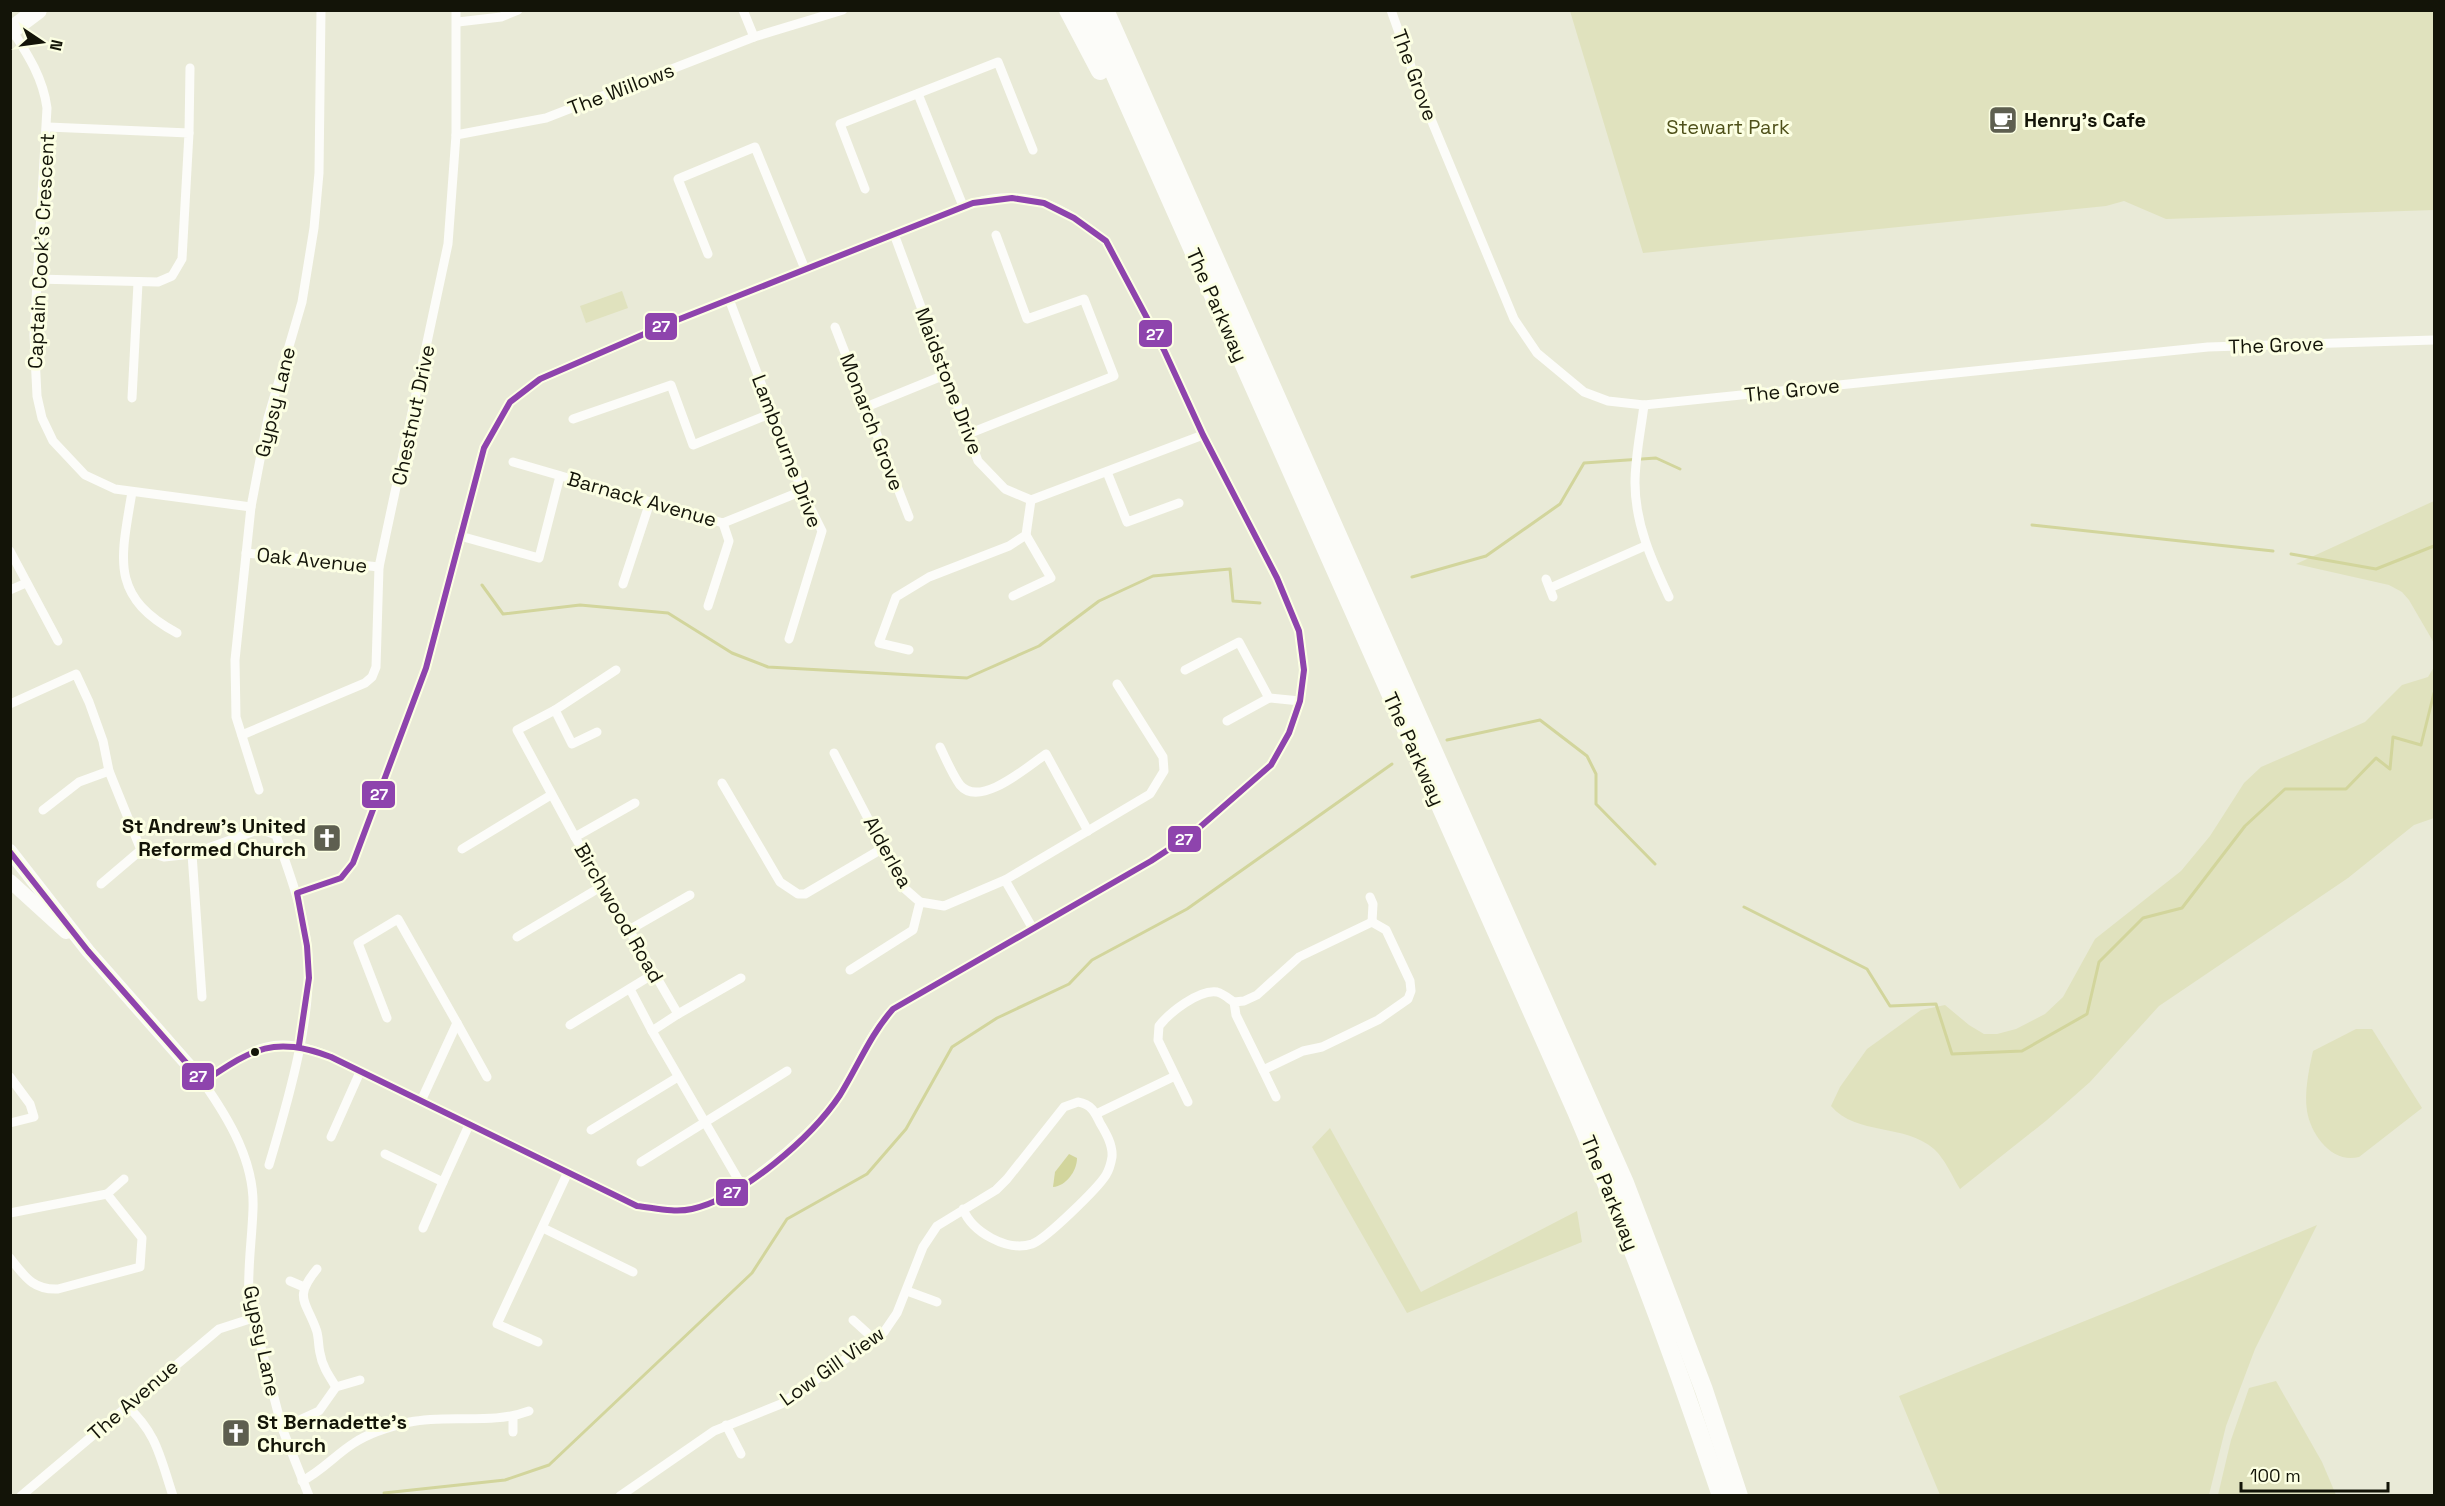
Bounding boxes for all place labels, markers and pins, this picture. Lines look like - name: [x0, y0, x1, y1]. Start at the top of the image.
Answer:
- cafe icon: Henry's Cafe: [1987, 104, 2019, 136]
- place label: Henry's Cafe: [2024, 107, 2146, 133]
- place label: St Andrew's United Reformed Church: [122, 813, 306, 862]
- church icon: St Andrew's United Reformed Church: [311, 822, 343, 854]
- unlabelled marker: [249, 1046, 261, 1058]
- place label: St Bernadette’s Church: [257, 1409, 407, 1458]
- church icon: St Bernadette’s Church: [220, 1417, 252, 1449]

